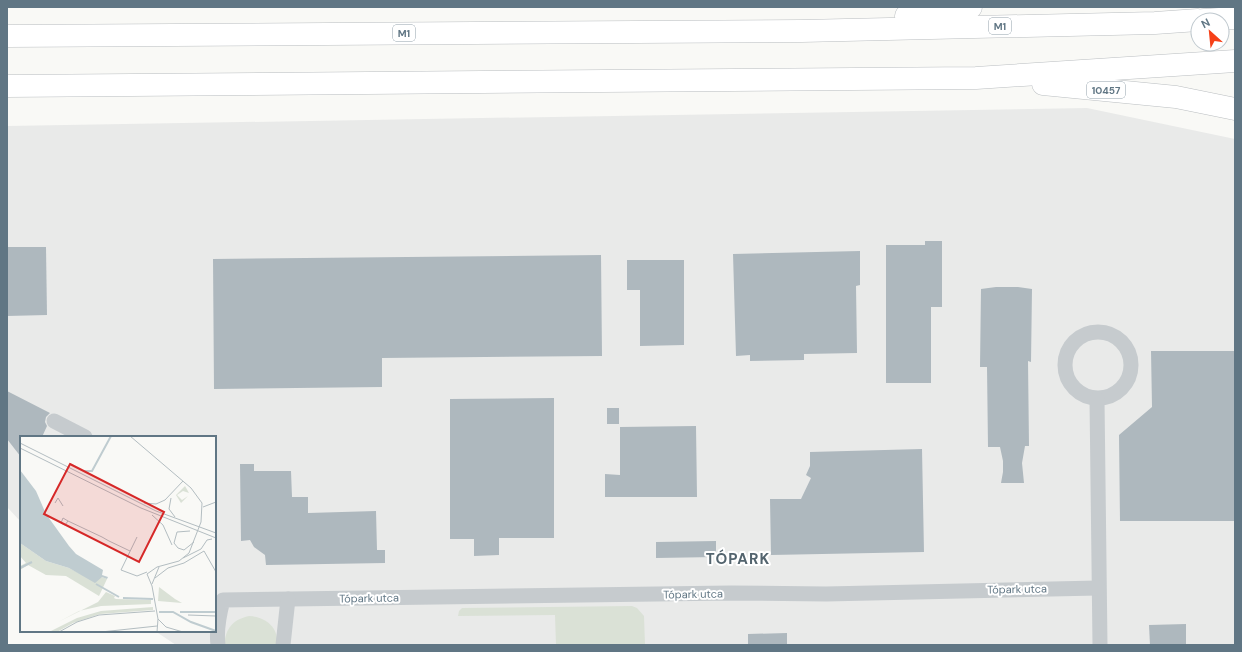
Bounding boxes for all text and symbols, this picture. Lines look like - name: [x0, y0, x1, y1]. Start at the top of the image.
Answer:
- north arrow: [1190, 12, 1230, 52]
- text: N: [1199, 15, 1212, 31]
- road number: M1: [989, 18, 1011, 34]
- road number: M1: [393, 25, 415, 41]
- road number: 10457: [1087, 82, 1125, 98]
- inset map: [20, 436, 216, 632]
- district label: TÓPARK: [706, 549, 770, 569]
- street label: Tópark utca: [987, 581, 1047, 597]
- street label: Tópark utca: [663, 586, 723, 602]
- street label: Tópark utca: [339, 590, 399, 606]

